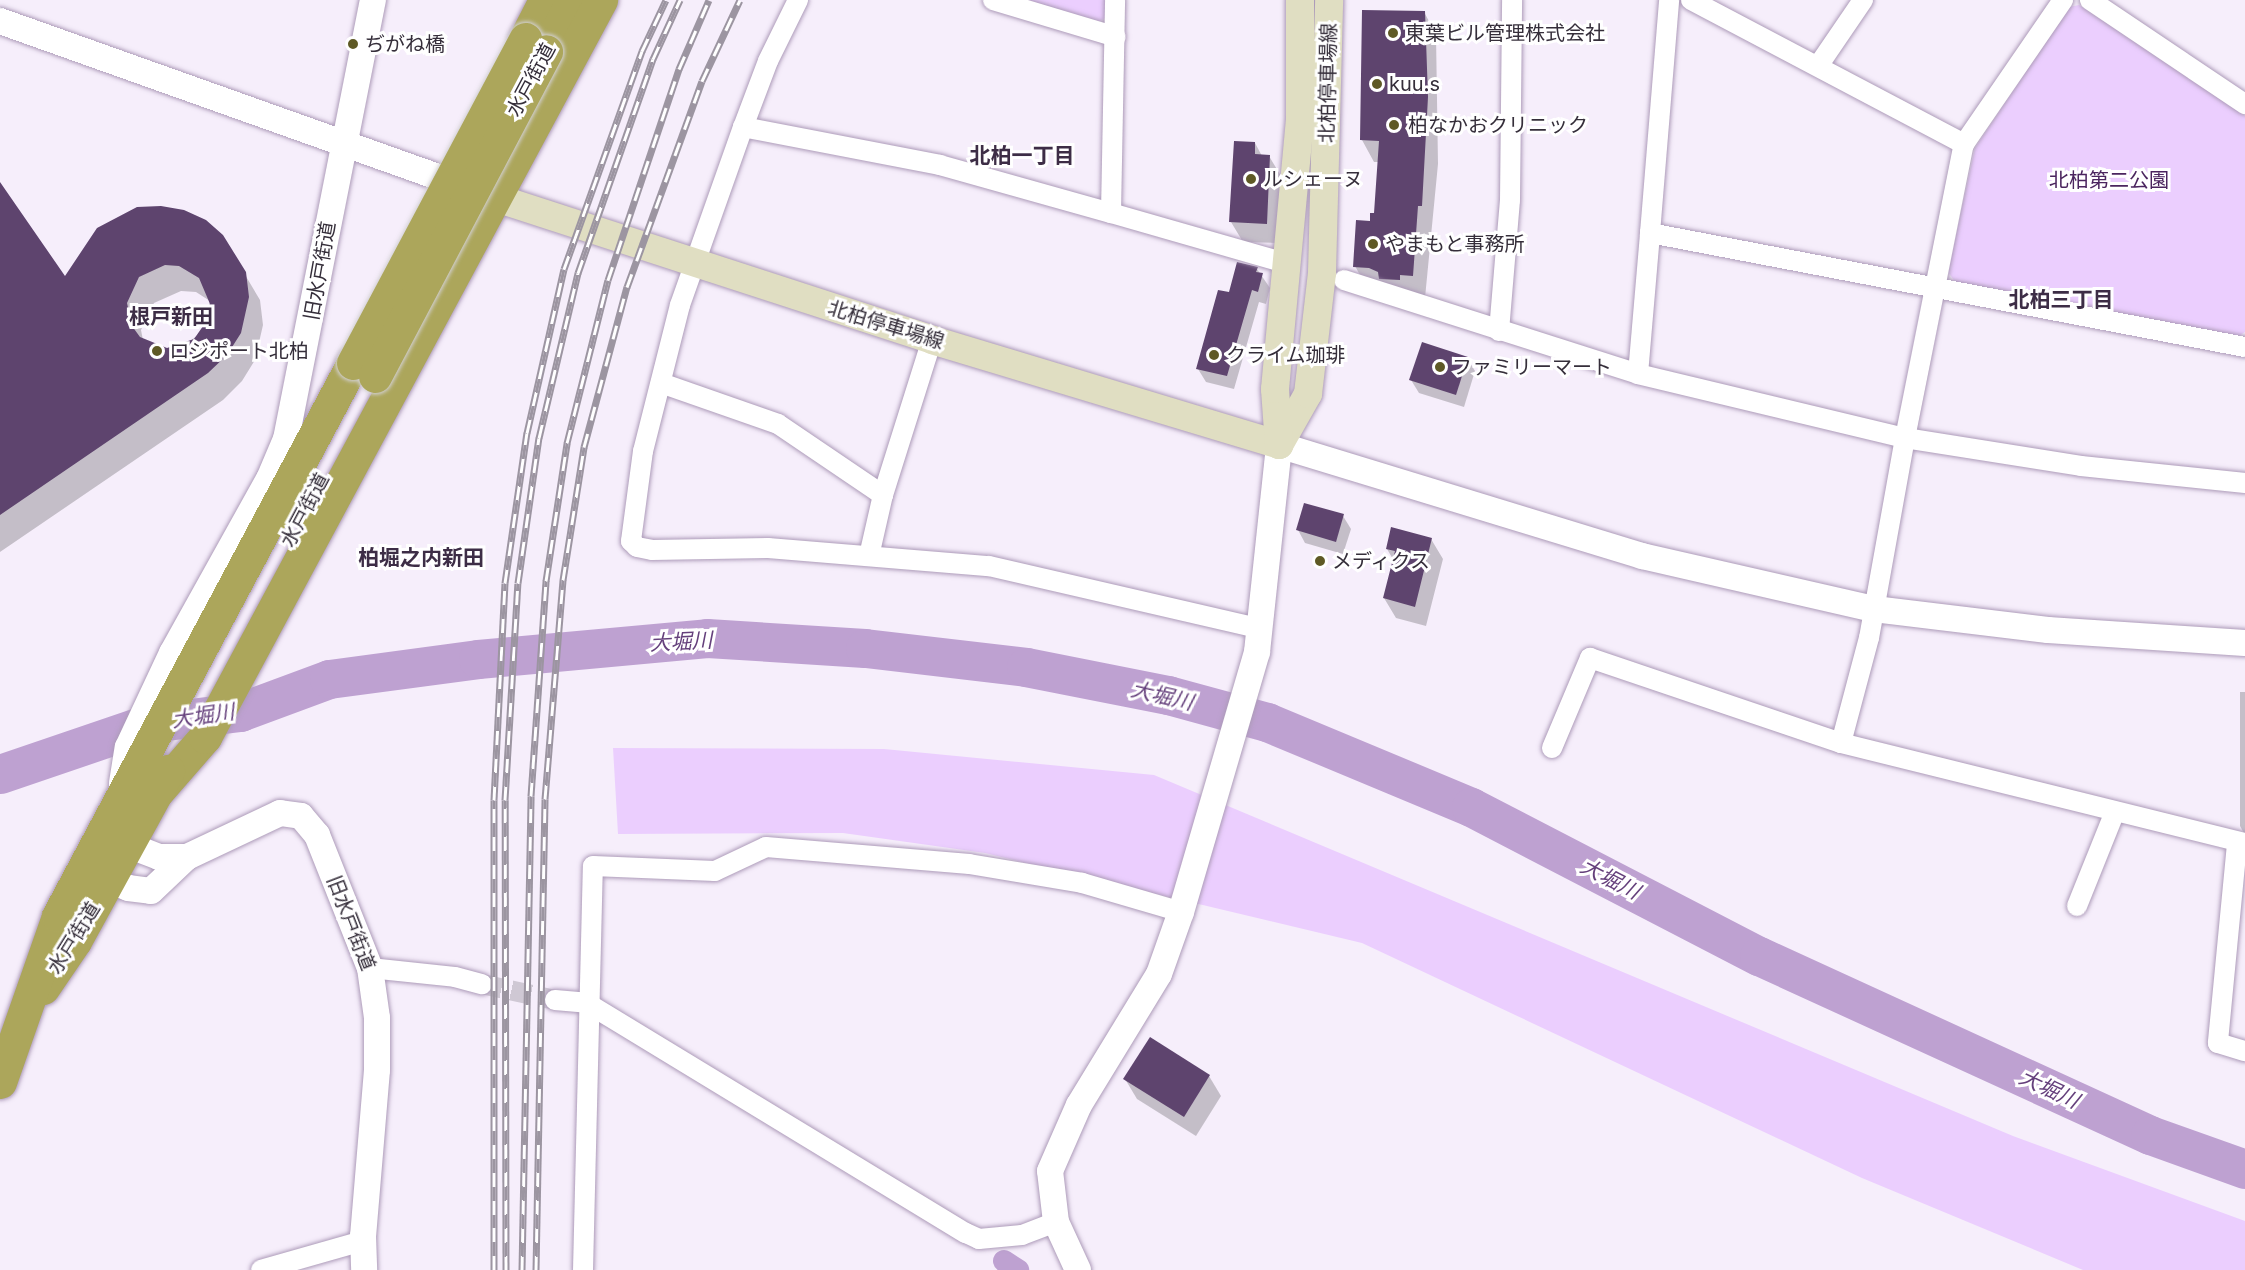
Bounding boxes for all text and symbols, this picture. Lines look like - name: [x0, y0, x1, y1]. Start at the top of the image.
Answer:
- place label: 東葉ビル管理株式会社: [1405, 21, 1605, 45]
- street label: 北柏停車場線: [1315, 23, 1341, 143]
- marker: 東葉ビル管理株式会社: [1386, 26, 1400, 40]
- place label: ぢがね橋: [365, 32, 445, 56]
- marker: ぢがね橋: [346, 37, 360, 51]
- street label: 水戸街道: [502, 39, 560, 121]
- place label: kuu.s: [1389, 72, 1440, 96]
- marker: kuu.s: [1370, 77, 1384, 91]
- place label: 柏なかおクリニック: [1408, 113, 1588, 137]
- marker: 柏なかおクリニック: [1385, 116, 1403, 134]
- district label: 北柏一丁目: [970, 143, 1074, 169]
- place label: ルシェーヌ: [1263, 167, 1363, 191]
- park label: 北柏第二公園: [2049, 168, 2169, 192]
- marker: ルシェーヌ: [1244, 172, 1258, 186]
- street label: 旧水戸街道: [299, 220, 341, 322]
- place label: やまもと事務所: [1385, 232, 1525, 256]
- marker: やまもと事務所: [1366, 237, 1380, 251]
- district label: 北柏三丁目: [2009, 287, 2113, 313]
- street label: 北柏停車場線: [825, 296, 947, 354]
- district label: 根戸新田: [129, 304, 213, 330]
- place label: ロジポート北柏: [169, 339, 309, 363]
- place label: クライム珈琲: [1226, 343, 1346, 367]
- marker: ロジポート北柏: [150, 344, 164, 358]
- marker: クライム珈琲: [1207, 348, 1221, 362]
- place label: ファミリーマート: [1452, 355, 1612, 379]
- marker: ファミリーマート: [1433, 360, 1447, 374]
- street label: 水戸街道: [276, 469, 334, 551]
- district label: 柏堀之内新田: [358, 545, 484, 571]
- place label: メディクス: [1332, 549, 1432, 573]
- marker: メディクス: [1313, 554, 1327, 568]
- water label: 大堀川: [649, 628, 713, 656]
- water label: 大堀川: [1128, 677, 1196, 715]
- water label: 大堀川: [170, 699, 236, 733]
- water label: 大堀川: [1576, 853, 1644, 905]
- street label: 旧水戸街道: [322, 872, 380, 974]
- street label: 水戸街道: [43, 898, 105, 978]
- water label: 大堀川: [2015, 1064, 2083, 1114]

